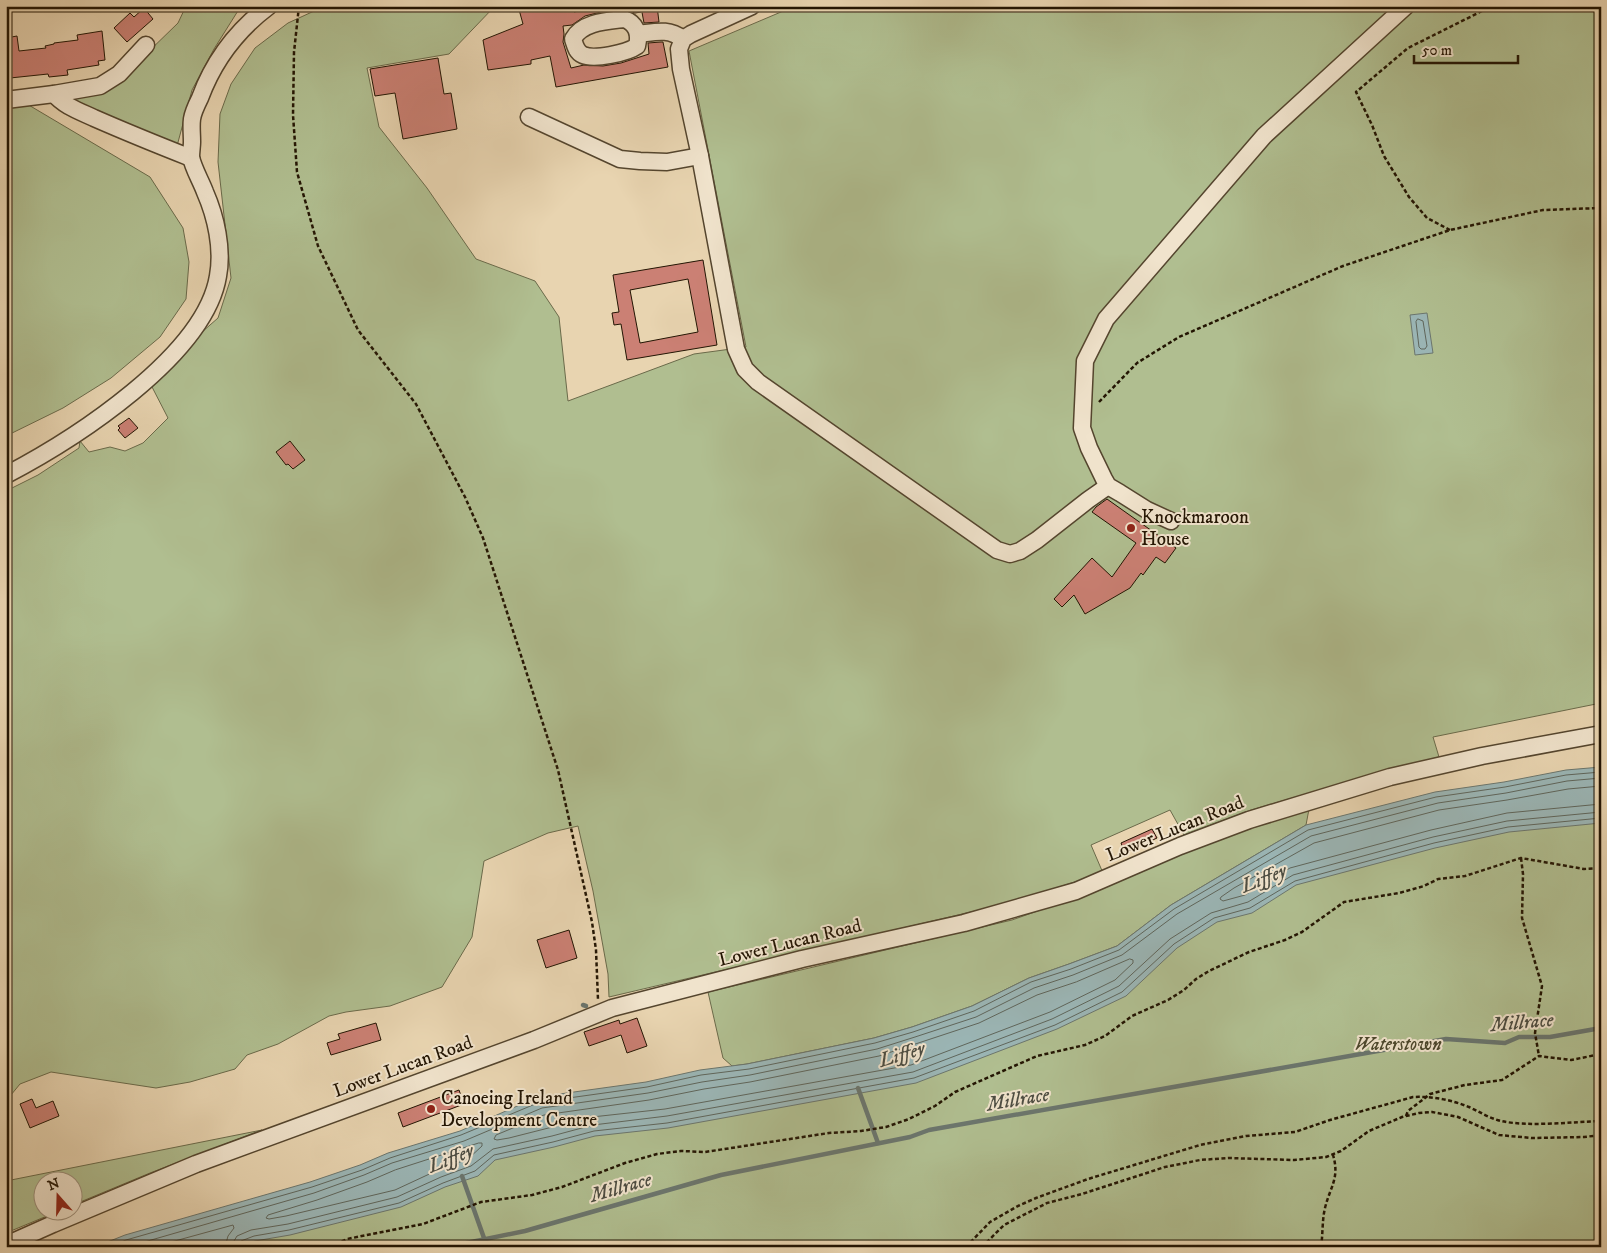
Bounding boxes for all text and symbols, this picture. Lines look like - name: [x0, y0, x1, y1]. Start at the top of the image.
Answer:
- scale bar: [1414, 32, 1518, 64]
- text: 50 m: [1422, 41, 1452, 60]
- place label: Knockmaroon House: [1141, 506, 1249, 551]
- marker: Knockmaroon House: [1125, 522, 1137, 534]
- street label: Lower Lucan Road: [1103, 791, 1248, 867]
- water label: Liffey: [1237, 858, 1291, 900]
- street label: Lower Lucan Road: [716, 914, 864, 972]
- water label: Millrace: [1488, 1008, 1556, 1038]
- street label: Lower Lucan Road: [330, 1031, 476, 1103]
- park label: Waterstown: [1354, 1033, 1442, 1056]
- water label: Liffey: [875, 1036, 929, 1074]
- water label: Millrace: [983, 1082, 1052, 1118]
- place label: Canoeing Ireland Development Centre: [441, 1087, 597, 1132]
- marker: Canoeing Ireland Development Centre: [425, 1103, 437, 1115]
- water label: Liffey: [424, 1138, 478, 1180]
- water label: Millrace: [585, 1167, 656, 1209]
- north arrow: [32, 1170, 82, 1220]
- text: N: [45, 1174, 63, 1195]

